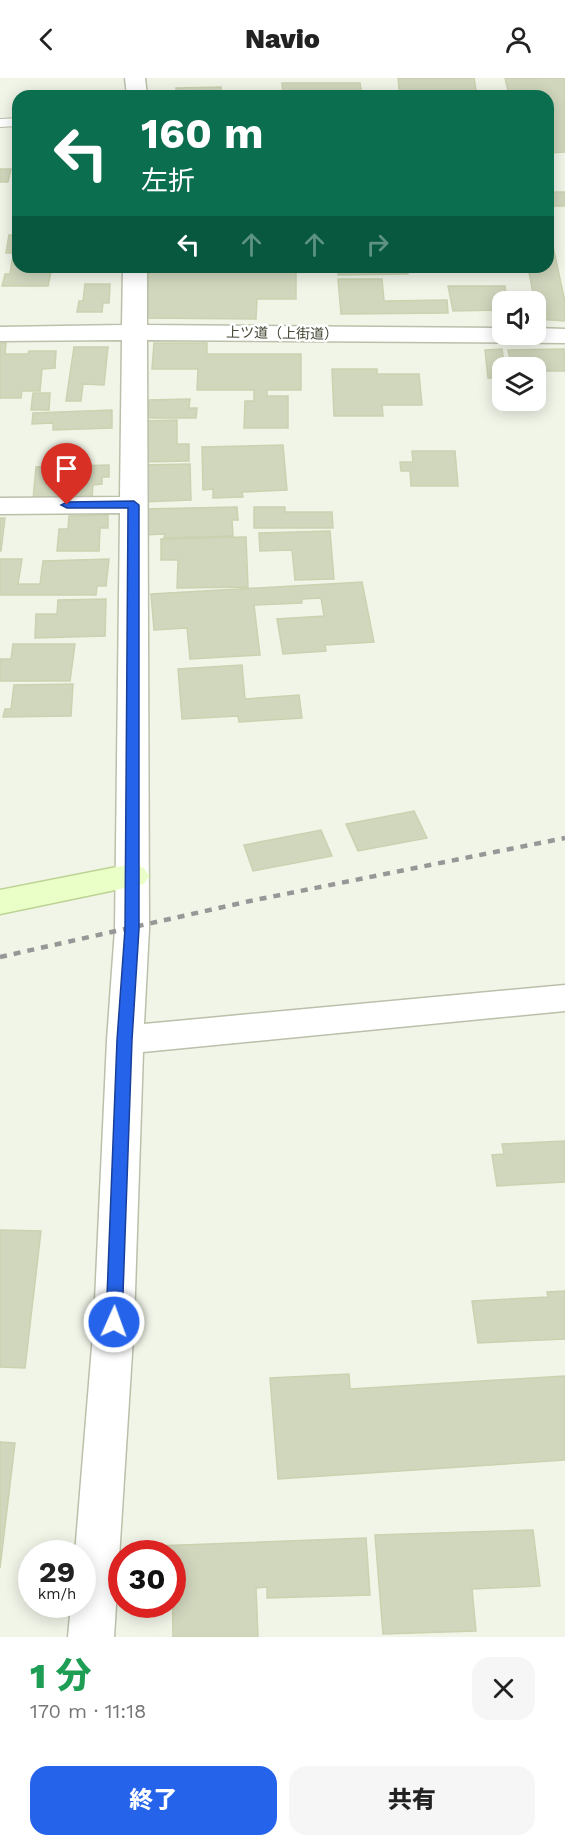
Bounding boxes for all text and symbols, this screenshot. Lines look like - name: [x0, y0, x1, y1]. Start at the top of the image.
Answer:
- icon: back: [30, 23, 63, 56]
- text: Navio: [245, 23, 320, 55]
- icon: person: [502, 23, 535, 56]
- text: 160 m: [141, 109, 264, 158]
- icon: left: [42, 114, 120, 192]
- text: 左折: [141, 165, 195, 197]
- icon: left: [172, 228, 205, 261]
- icon: ahead: [235, 228, 268, 261]
- icon: ahead: [298, 228, 331, 261]
- icon: right: [361, 228, 394, 261]
- map controls: [492, 291, 546, 411]
- button: sound: [492, 291, 546, 345]
- street label: 上ツ道（上街道）: [226, 324, 338, 342]
- button: layers: [492, 357, 546, 411]
- pin: [41, 443, 92, 505]
- icon: arrive: [50, 452, 83, 485]
- position arrow: [82, 1290, 146, 1354]
- speed limit sign: 30: [108, 1540, 186, 1618]
- text: 29: [39, 1554, 75, 1589]
- text: km/h: [38, 1585, 76, 1603]
- text: 1 分: [30, 1655, 92, 1697]
- button: close: [472, 1657, 535, 1720]
- text: 170 m · 11:18: [30, 1699, 146, 1723]
- button: 終了: [30, 1766, 277, 1835]
- button: 共有: [289, 1766, 535, 1835]

